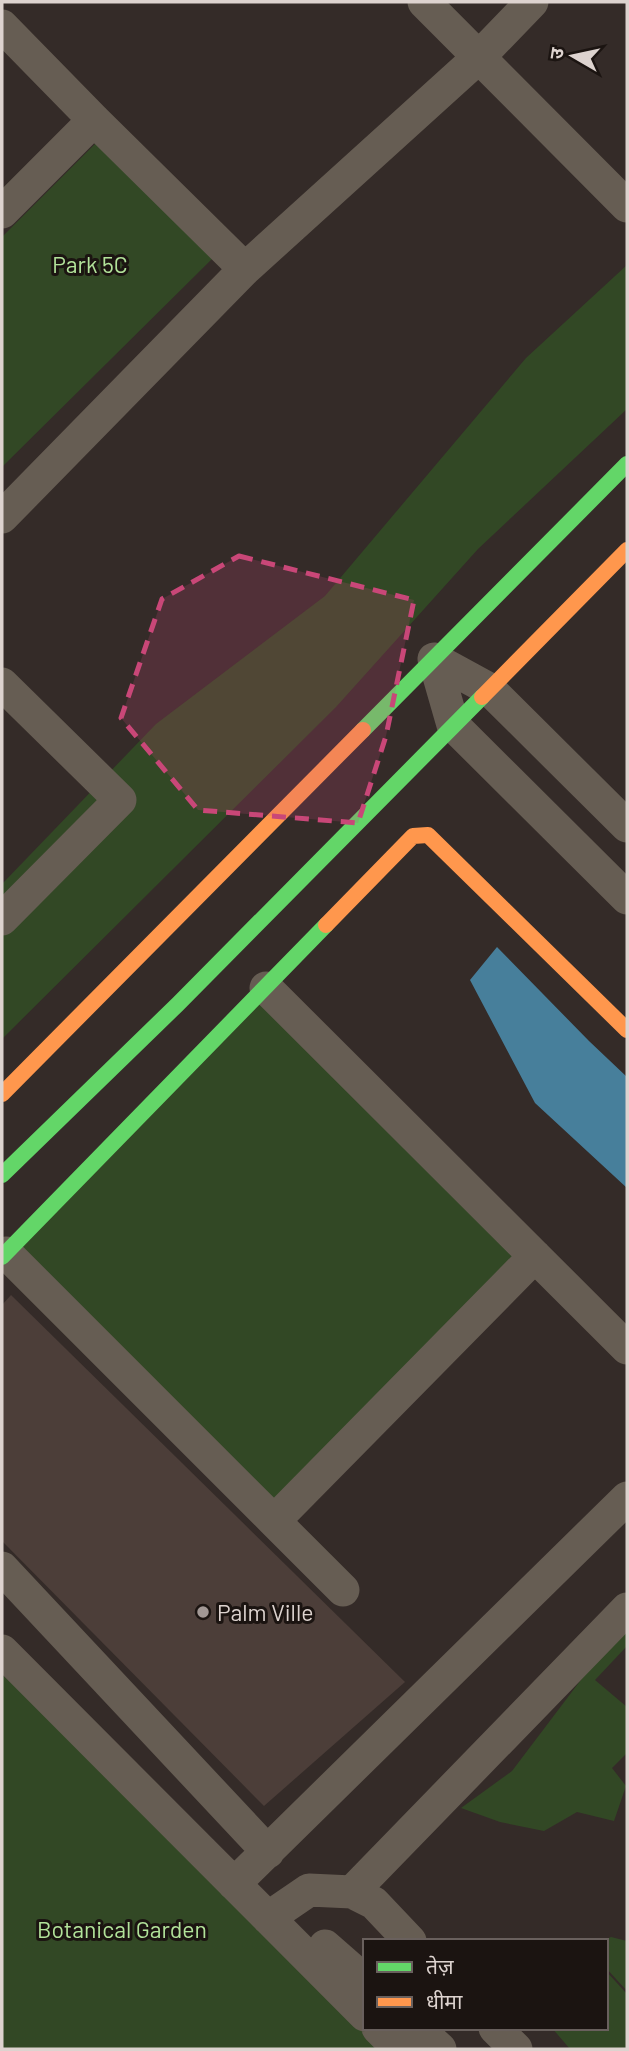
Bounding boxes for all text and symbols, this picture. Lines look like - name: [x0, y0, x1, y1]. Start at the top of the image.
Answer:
- north arrow: [538, 21, 608, 91]
- text: उ: [543, 45, 568, 61]
- park label: Park 5C: [52, 250, 128, 278]
- place label: Palm Ville: [217, 1598, 313, 1626]
- marker: Palm Ville: [195, 1604, 211, 1620]
- park label: Botanical Garden: [37, 1915, 207, 1943]
- legend: [363, 1939, 608, 2030]
- text: तेज़: [426, 1953, 454, 1978]
- text: धीमा: [426, 1988, 463, 2013]

